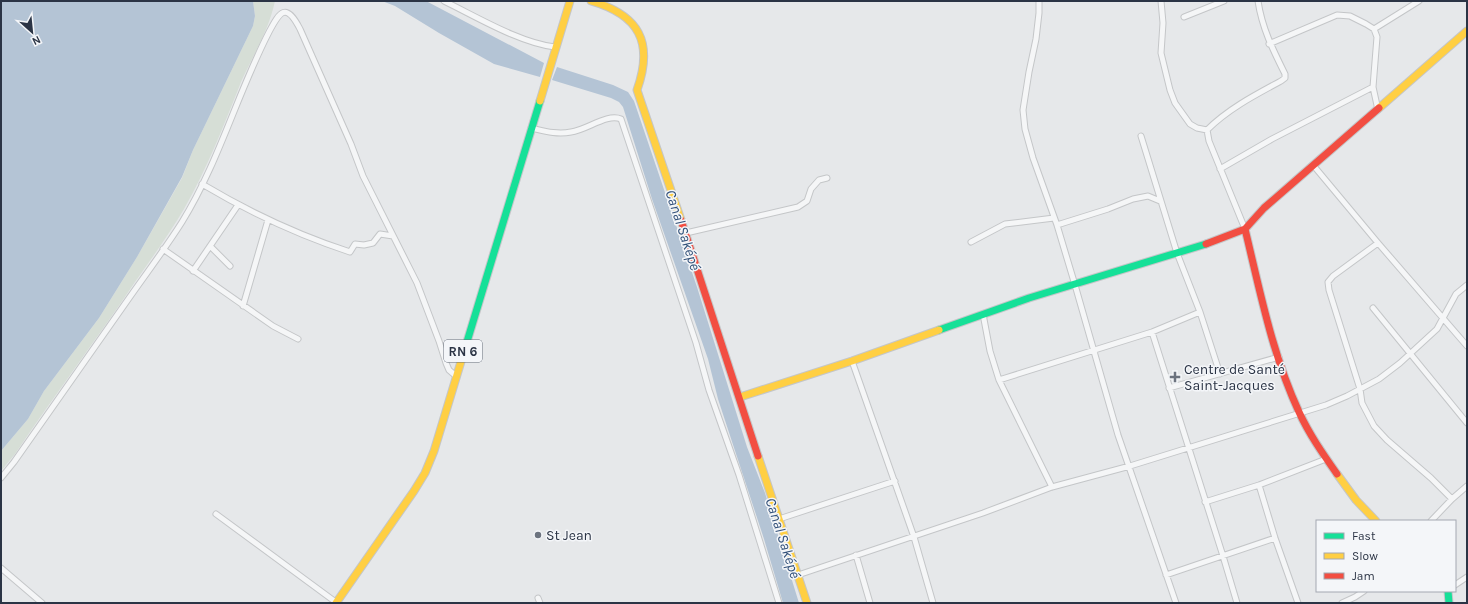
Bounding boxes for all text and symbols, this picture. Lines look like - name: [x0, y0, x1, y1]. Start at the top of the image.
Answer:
- north arrow: [12, 12, 52, 52]
- text: N: [30, 33, 43, 48]
- water label: Canal Saképé: [661, 187, 705, 273]
- road number: RN 6: [444, 340, 482, 362]
- place label: Centre de Santé Saint-Jacques: [1184, 361, 1285, 394]
- marker: Centre de Santé Saint-Jacques: [1169, 371, 1181, 383]
- water label: Canal Saképé: [761, 495, 805, 581]
- legend: [1316, 520, 1456, 592]
- place label: St Jean: [546, 527, 592, 544]
- text: Fast: [1352, 529, 1376, 543]
- marker: St Jean: [533, 530, 543, 540]
- text: Slow: [1352, 549, 1378, 563]
- text: Jam: [1352, 569, 1375, 583]

